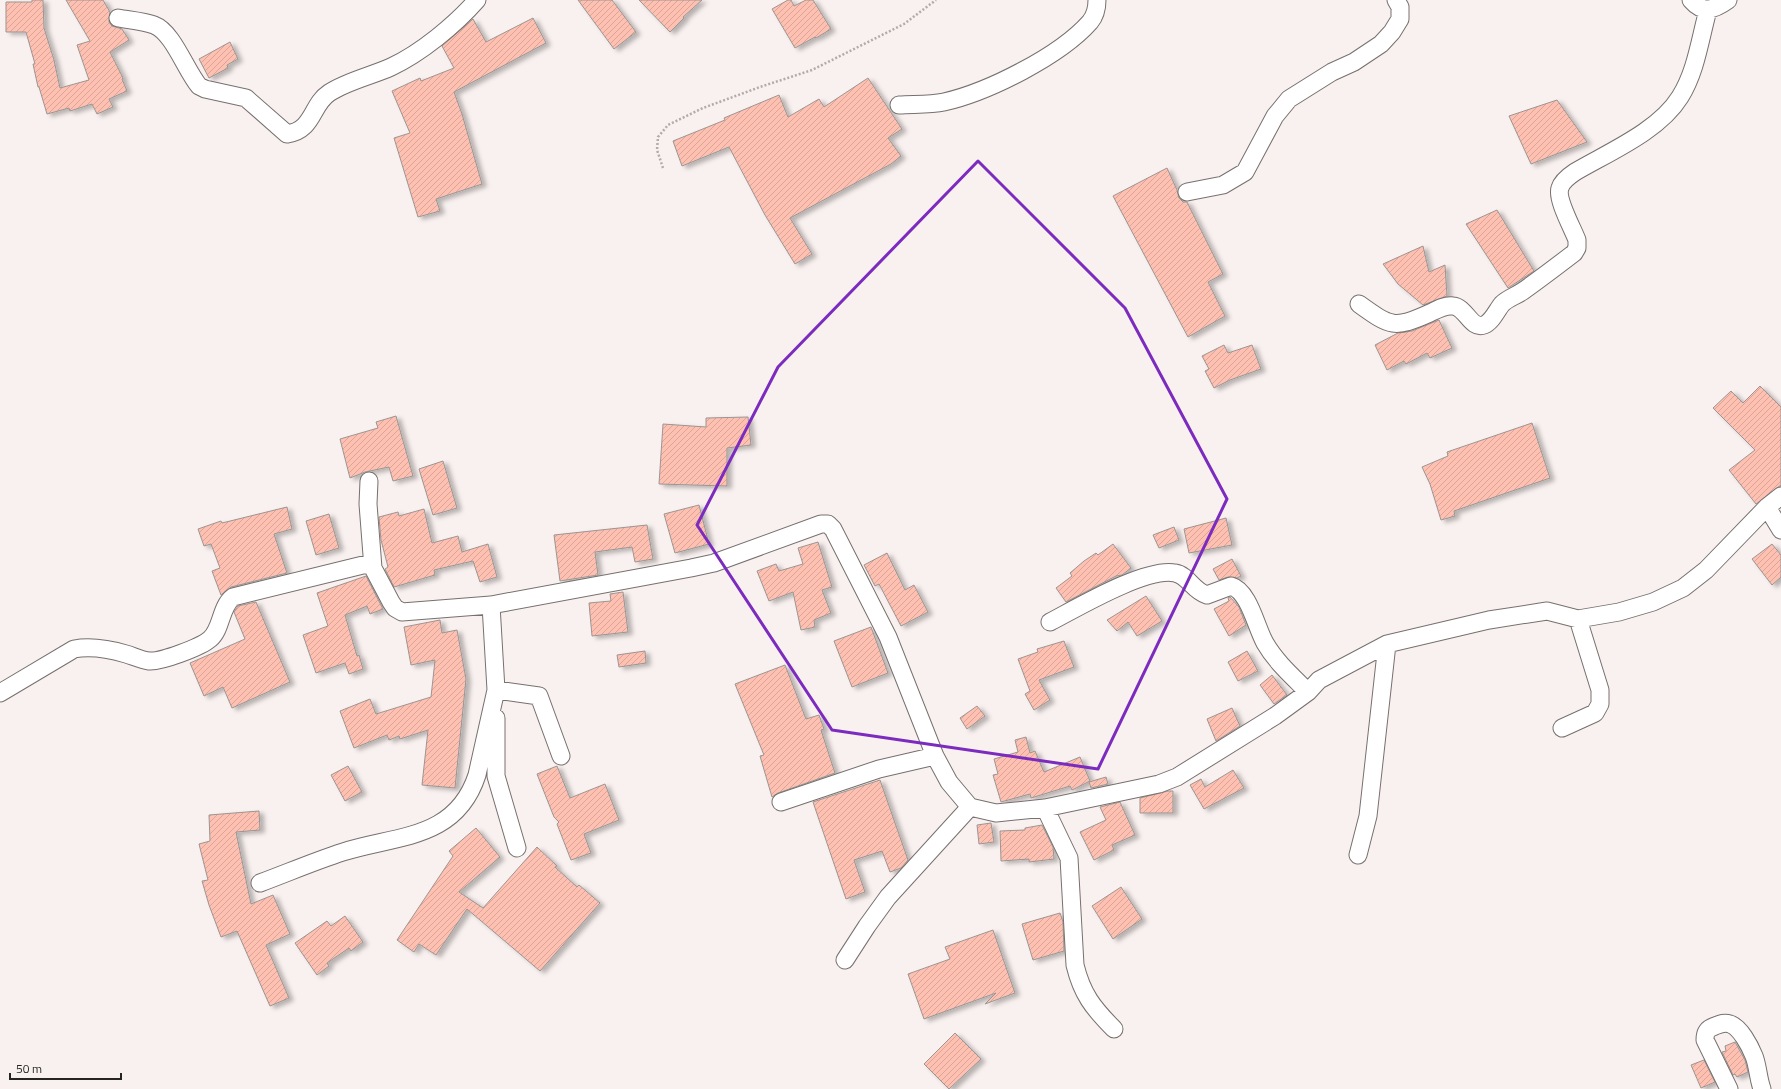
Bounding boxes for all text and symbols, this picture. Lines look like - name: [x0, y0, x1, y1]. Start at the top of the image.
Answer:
- scale bar: [10, 1055, 121, 1081]
- text: 50 m: [16, 1059, 42, 1078]

